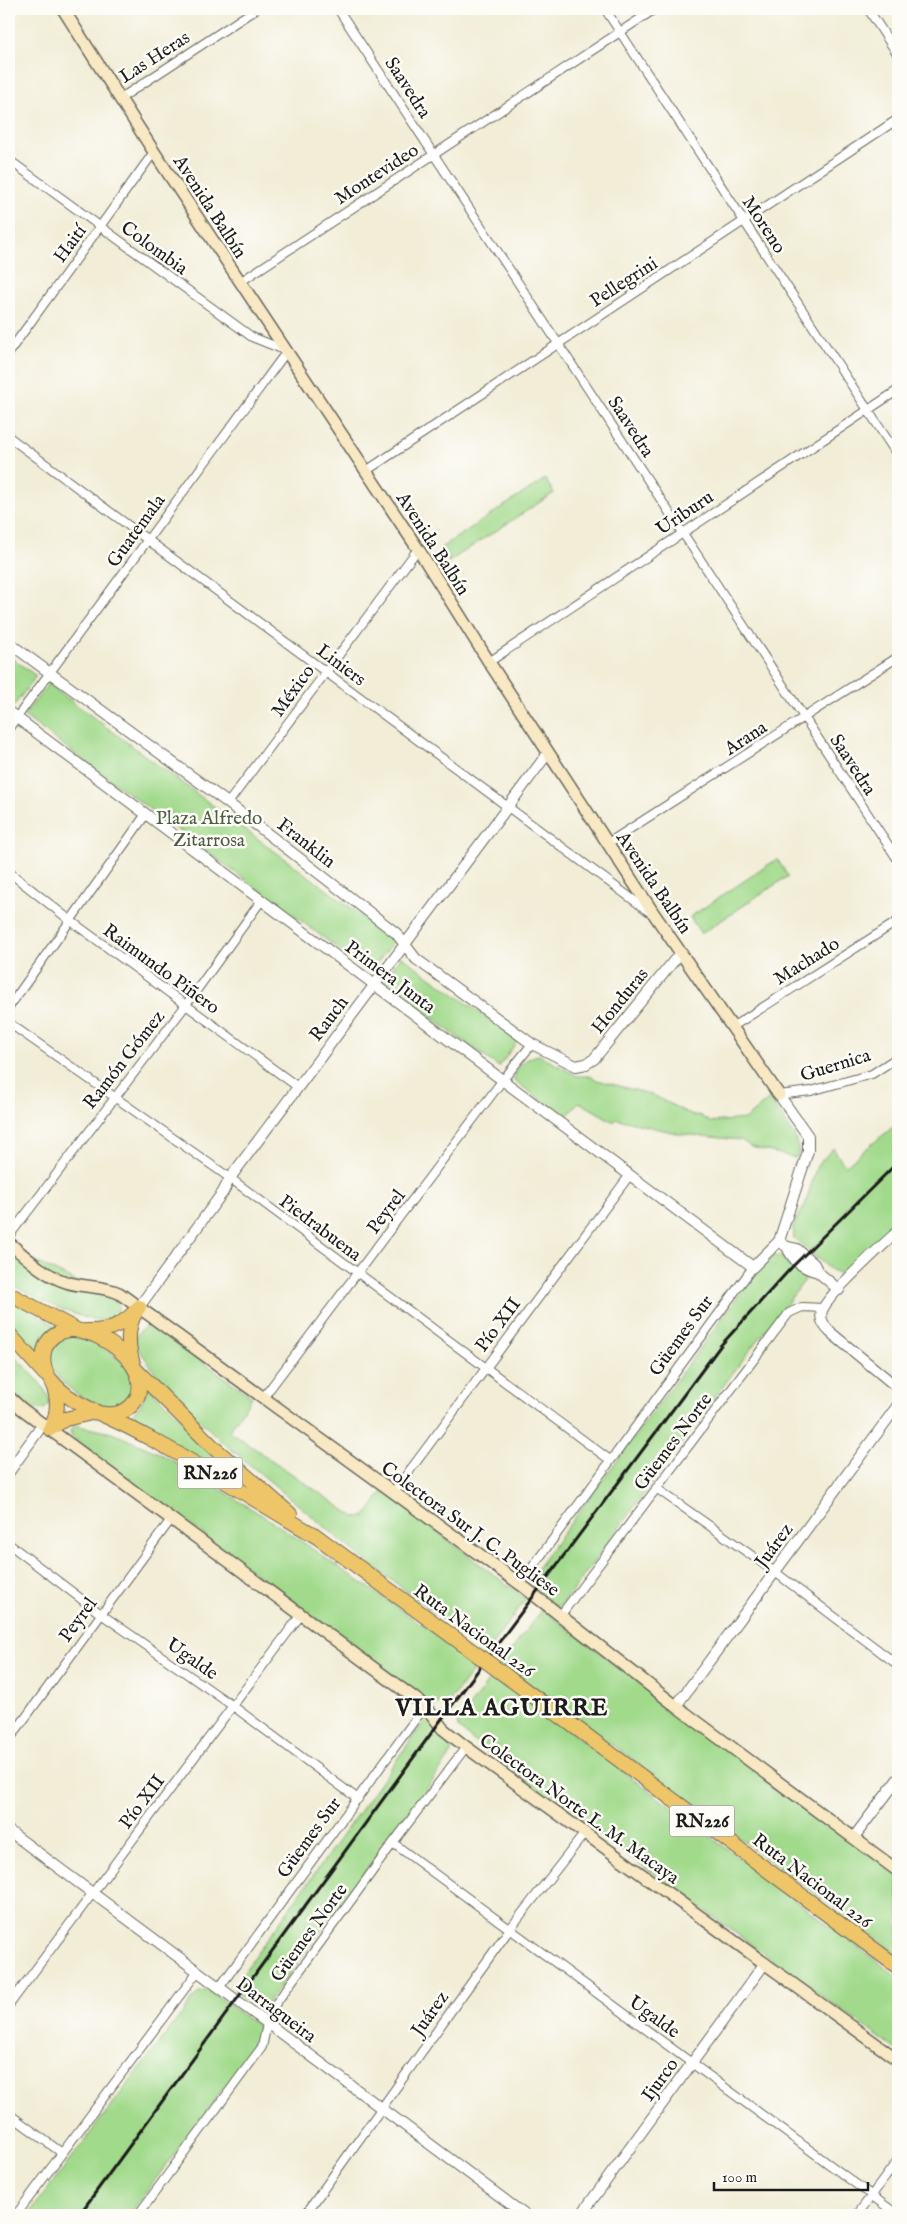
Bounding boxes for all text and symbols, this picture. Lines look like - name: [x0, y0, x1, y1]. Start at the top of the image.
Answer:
- street label: Las Heras: [115, 26, 195, 89]
- street label: Saavedra: [379, 53, 436, 124]
- street label: Montevideo: [330, 139, 424, 211]
- street label: Avenida Balbín: [166, 150, 252, 263]
- street label: Moreno: [736, 192, 791, 258]
- street label: Colombia: [116, 216, 193, 281]
- street label: Haití: [49, 219, 94, 268]
- street label: Pellegrini: [586, 252, 663, 313]
- street label: Saavedra: [602, 392, 659, 463]
- street label: Uriburu: [652, 486, 719, 542]
- street label: Avenida Balbín: [389, 487, 475, 600]
- street label: Guatemala: [102, 489, 172, 572]
- street label: Liniers: [311, 639, 370, 692]
- street label: México: [267, 660, 321, 722]
- street label: Arana: [719, 716, 773, 762]
- street label: Saavedra: [824, 730, 881, 801]
- park label: Plaza Alfredo Zitarrosa: [156, 807, 262, 853]
- street label: Franklin: [272, 813, 340, 874]
- street label: Avenida Balbín: [610, 827, 696, 939]
- street label: Raimundo Piñero: [98, 919, 224, 1020]
- street label: Machado: [770, 932, 844, 991]
- street label: Primera Junta: [340, 936, 441, 1020]
- street label: Honduras: [587, 963, 654, 1039]
- street label: Rauch: [305, 992, 354, 1047]
- street label: Ramón Gómez: [78, 1006, 171, 1115]
- street label: Guernica: [798, 1044, 874, 1088]
- street label: Peyrel: [362, 1185, 412, 1239]
- street label: Piedrabuena: [274, 1190, 366, 1268]
- street label: Güemes Sur: [644, 1291, 719, 1381]
- street label: Pío XII: [470, 1293, 527, 1357]
- street label: Güemes Norte: [629, 1388, 718, 1496]
- street label: Colectora Sur J. C. Pugliese: [376, 1457, 564, 1603]
- road number: RN226: [178, 1458, 242, 1489]
- street label: Juárez: [749, 1519, 799, 1575]
- street label: Ruta Nacional 226: [408, 1580, 540, 1684]
- street label: Peyrel: [54, 1592, 103, 1647]
- street label: Ugalde: [161, 1633, 223, 1686]
- district label: VILLA AGUIRRE: [395, 1693, 608, 1724]
- street label: Colectora Norte L. M. Macaya: [474, 1729, 684, 1891]
- street label: Pío XII: [114, 1770, 171, 1834]
- street label: Güemes Sur: [272, 1793, 347, 1883]
- road number: RN226: [670, 1805, 734, 1836]
- street label: Ruta Nacional 226: [747, 1829, 877, 1935]
- street label: Güemes Norte: [266, 1879, 354, 1987]
- street label: Darragueira: [231, 1972, 321, 2049]
- street label: Juárez: [405, 1987, 455, 2043]
- street label: Ugalde: [623, 1991, 685, 2045]
- street label: Ijurco: [637, 2054, 684, 2107]
- scale bar: [714, 2159, 868, 2191]
- text: 100 m: [722, 2168, 758, 2187]

